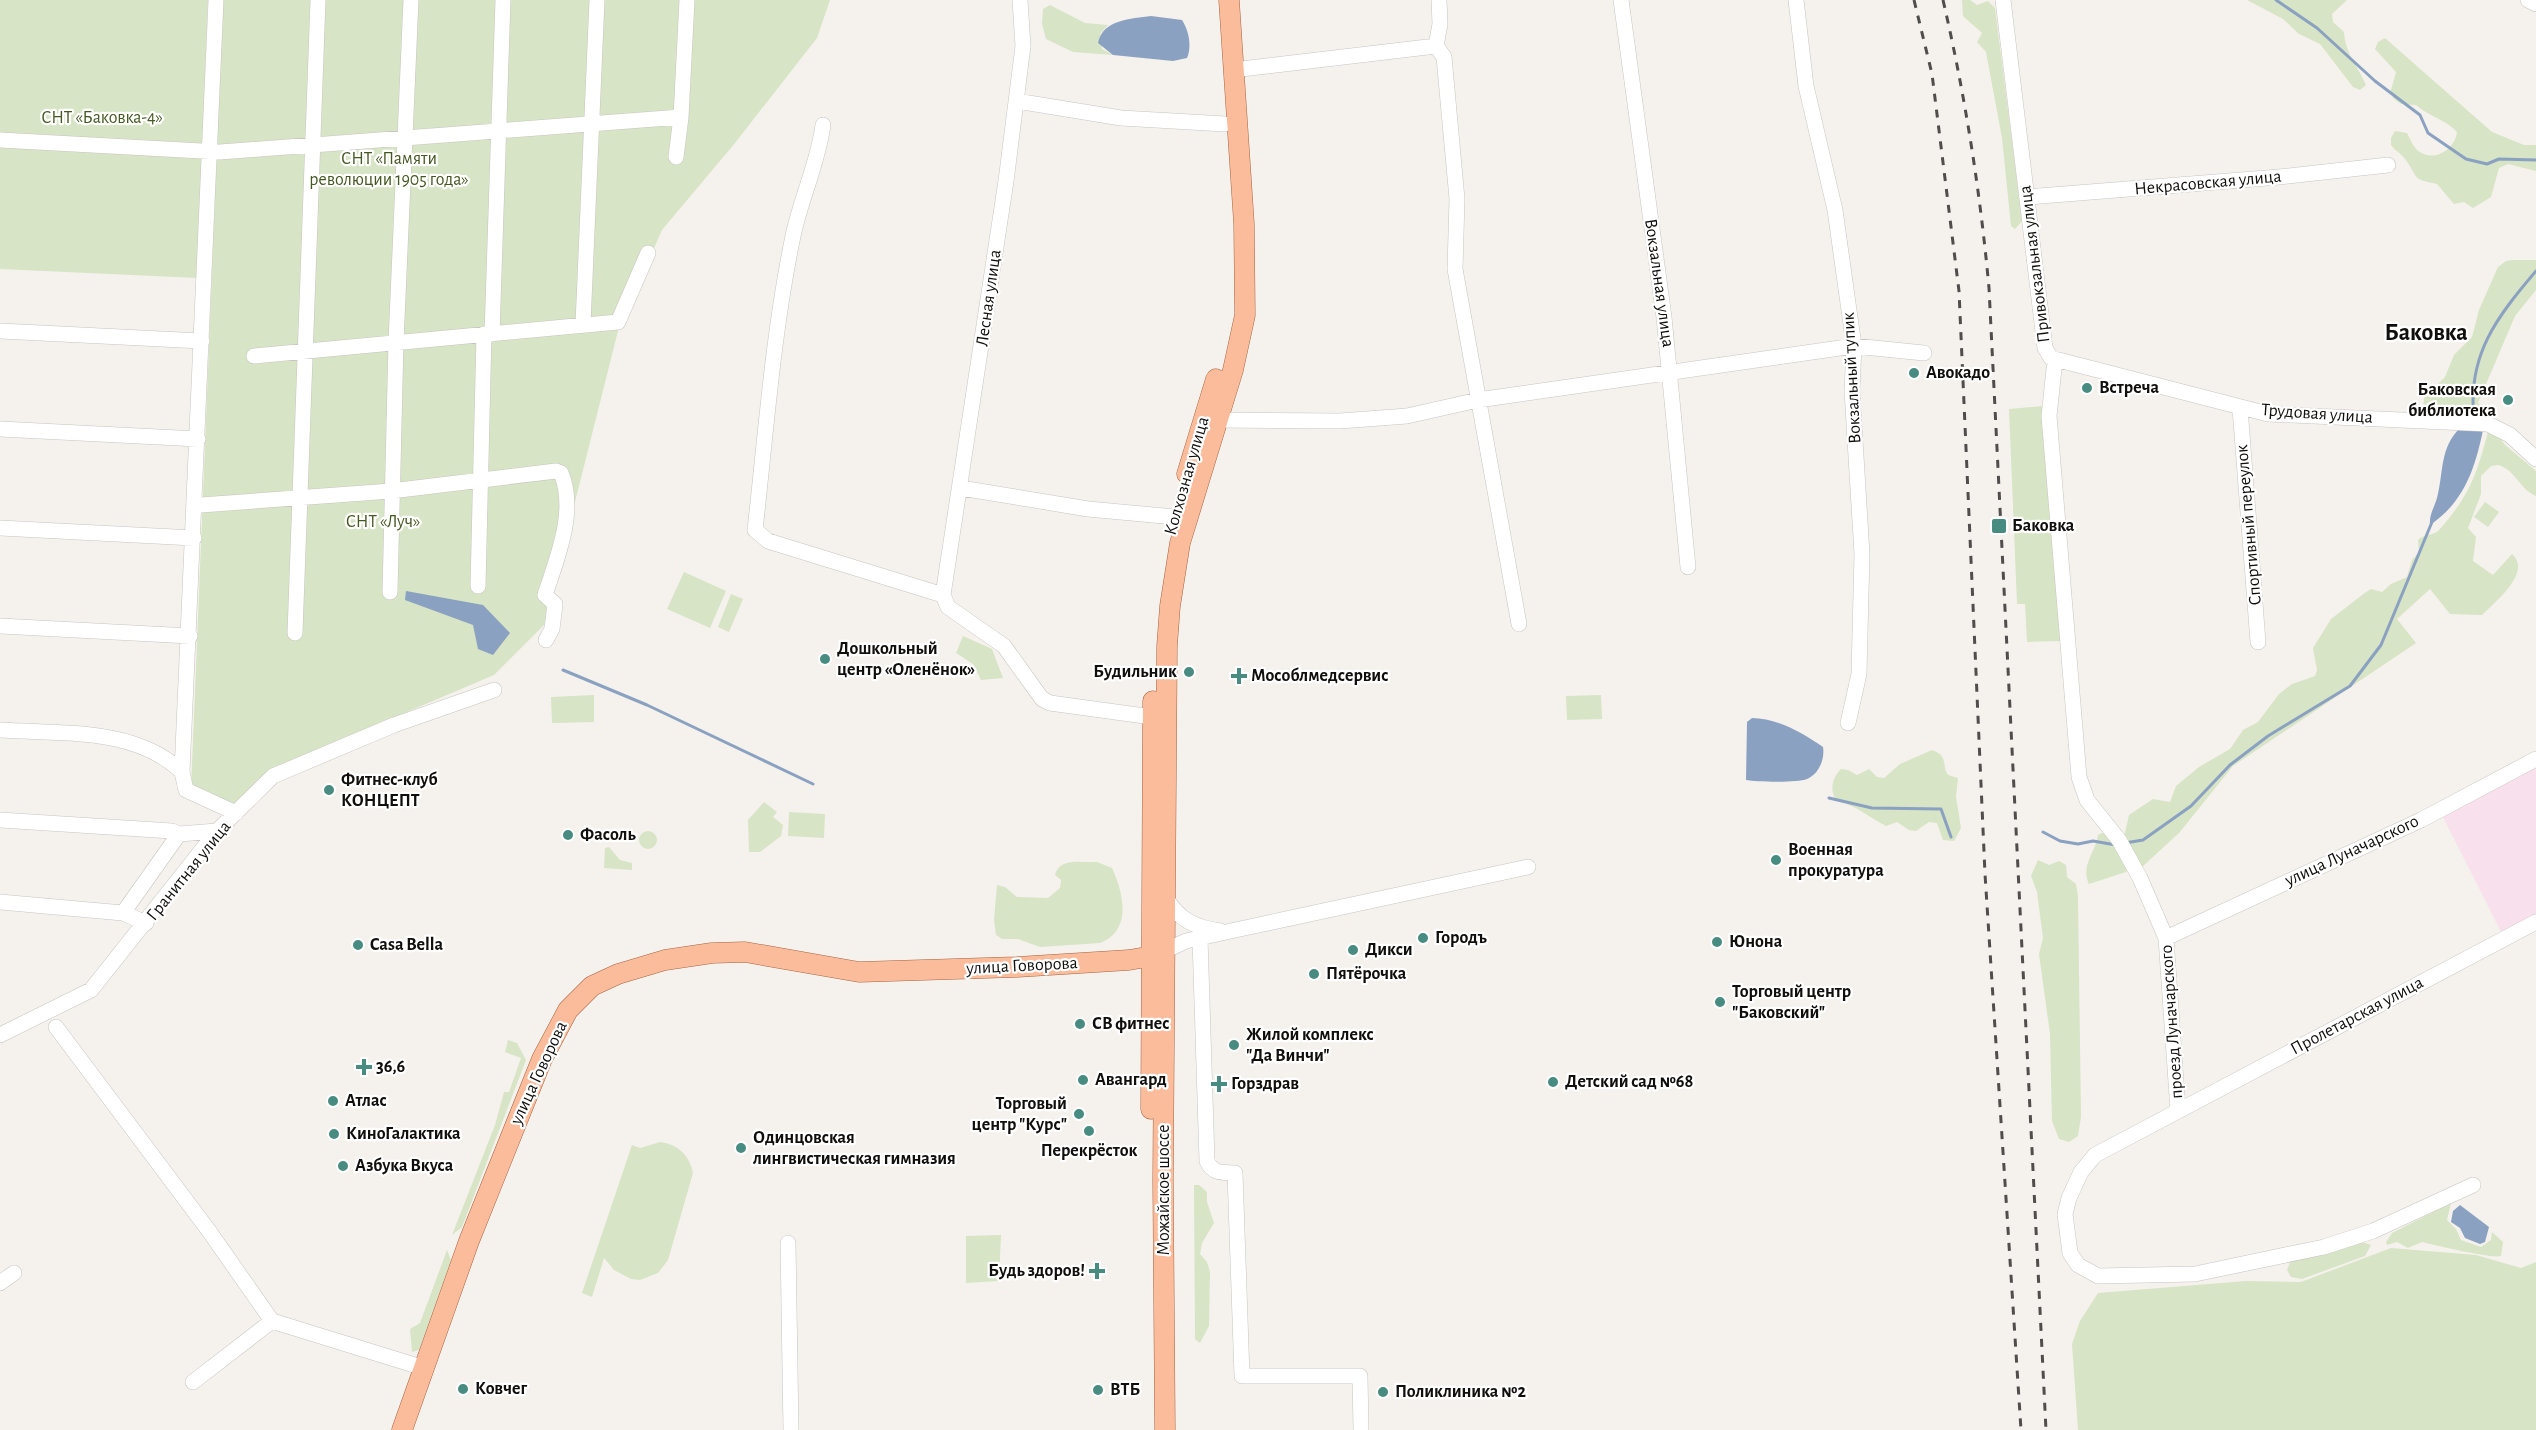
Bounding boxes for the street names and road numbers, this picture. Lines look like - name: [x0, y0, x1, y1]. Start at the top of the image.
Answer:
- street label: Некрасовская улица: [2134, 168, 2282, 198]
- street label: Привокзальная улица: [2016, 184, 2054, 344]
- street label: Вокзальная улица: [1641, 217, 1677, 349]
- street label: Лесная улица: [973, 248, 1005, 348]
- street label: Вокзальный тупик: [1840, 311, 1864, 444]
- street label: Трудовая улица: [2261, 401, 2373, 427]
- street label: Колхозная улица: [1161, 415, 1213, 537]
- street label: Спортивный переулок: [2233, 443, 2265, 606]
- street label: улица Луначарского: [2281, 812, 2422, 890]
- street label: Гранитная улица: [143, 818, 235, 924]
- street label: проезд Луначарского: [2158, 944, 2186, 1100]
- street label: улица Говорова: [965, 954, 1078, 978]
- street label: Пролетарская улица: [2288, 973, 2426, 1059]
- street label: улица Говорова: [507, 1019, 571, 1128]
- street label: Можайское шоссе: [1155, 1125, 1173, 1255]

